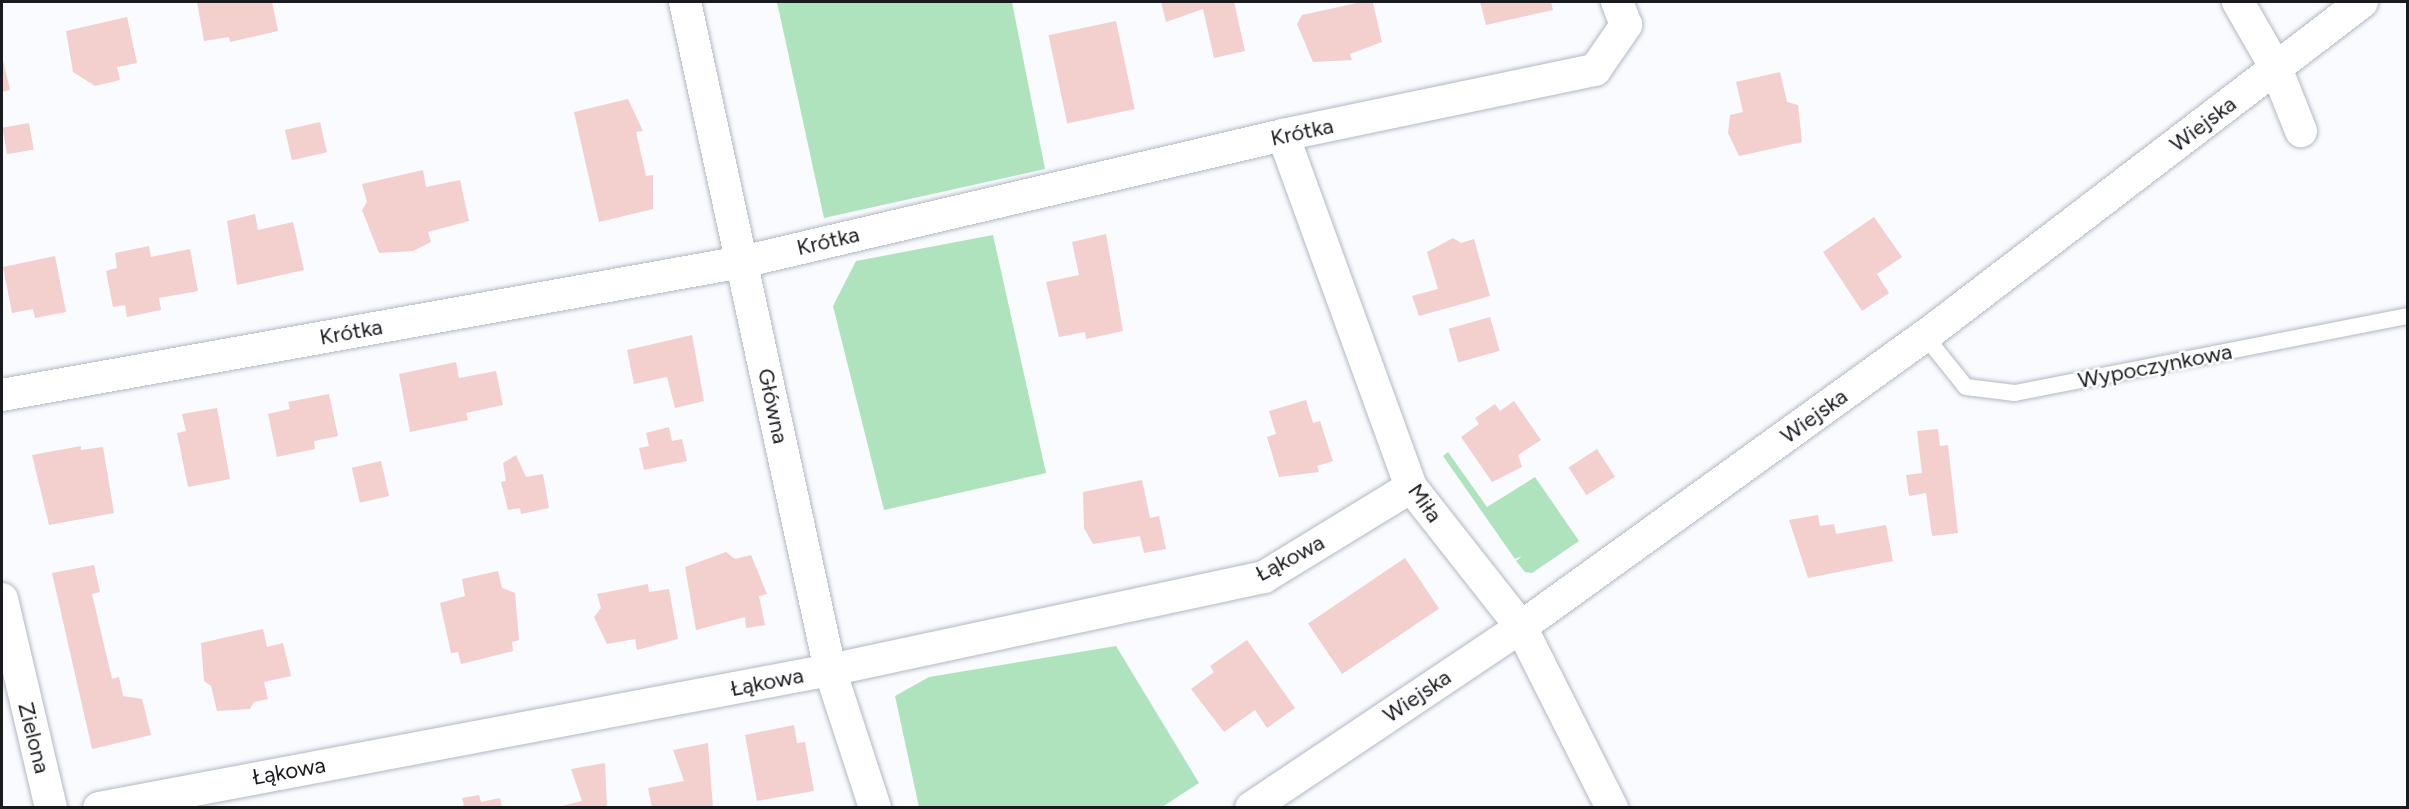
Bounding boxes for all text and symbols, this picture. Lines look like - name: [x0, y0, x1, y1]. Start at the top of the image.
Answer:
- street label: Wiejska: [2165, 91, 2241, 157]
- street label: Krótka: [1268, 112, 1336, 152]
- street label: Krótka: [794, 221, 862, 261]
- street label: Krótka: [317, 313, 385, 351]
- street label: Wypoczynkowa: [2076, 338, 2234, 394]
- street label: Główna: [752, 366, 794, 446]
- street label: Wiejska: [1775, 383, 1853, 449]
- street label: Miła: [1402, 479, 1448, 527]
- street label: Łąkowa: [1251, 529, 1329, 587]
- street label: Łąkowa: [728, 662, 806, 702]
- street label: Wiejska: [1378, 664, 1456, 728]
- street label: Zielona: [12, 700, 56, 776]
- street label: Łąkowa: [250, 752, 328, 790]

